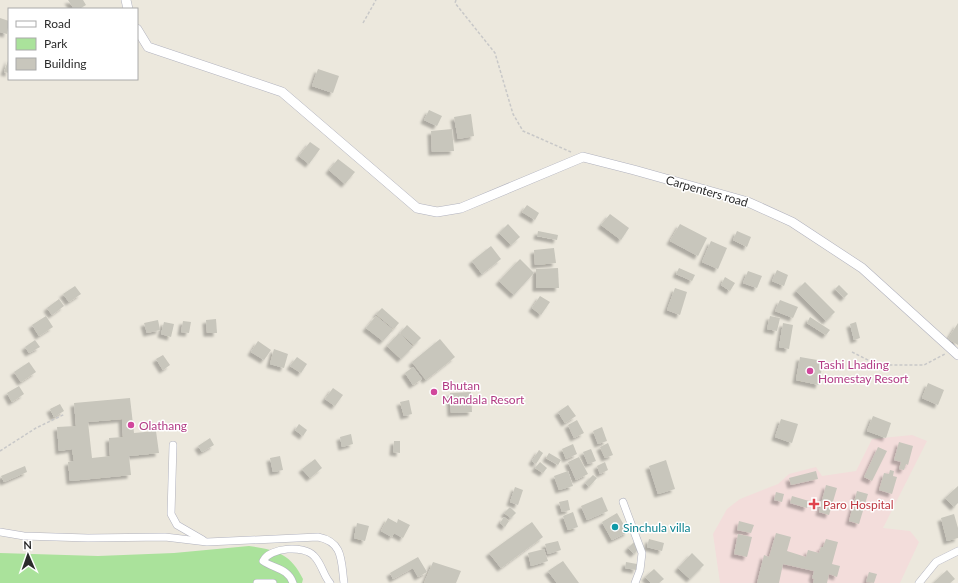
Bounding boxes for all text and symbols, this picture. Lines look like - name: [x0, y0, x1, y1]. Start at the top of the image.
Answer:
- legend: [8, 8, 138, 80]
- text: Road: [44, 16, 71, 31]
- text: Park: [44, 36, 68, 51]
- text: Building: [44, 56, 87, 71]
- street label: Carpenters road: [664, 172, 750, 210]
- place label: Tashi Lhading Homestay Resort: [818, 357, 909, 386]
- marker: Tashi Lhading Homestay Resort: [805, 366, 815, 376]
- place label: Bhutan Mandala Resort: [442, 378, 525, 407]
- marker: Bhutan Mandala Resort: [429, 387, 439, 397]
- place label: Olathang: [139, 418, 187, 433]
- marker: Olathang: [126, 420, 136, 430]
- place label: Paro Hospital: [823, 497, 894, 512]
- marker: Paro Hospital: [808, 498, 820, 510]
- place label: Sinchula villa: [623, 520, 690, 535]
- marker: Sinchula villa: [610, 522, 620, 532]
- north arrow: [8, 535, 48, 575]
- text: N: [23, 538, 32, 551]

